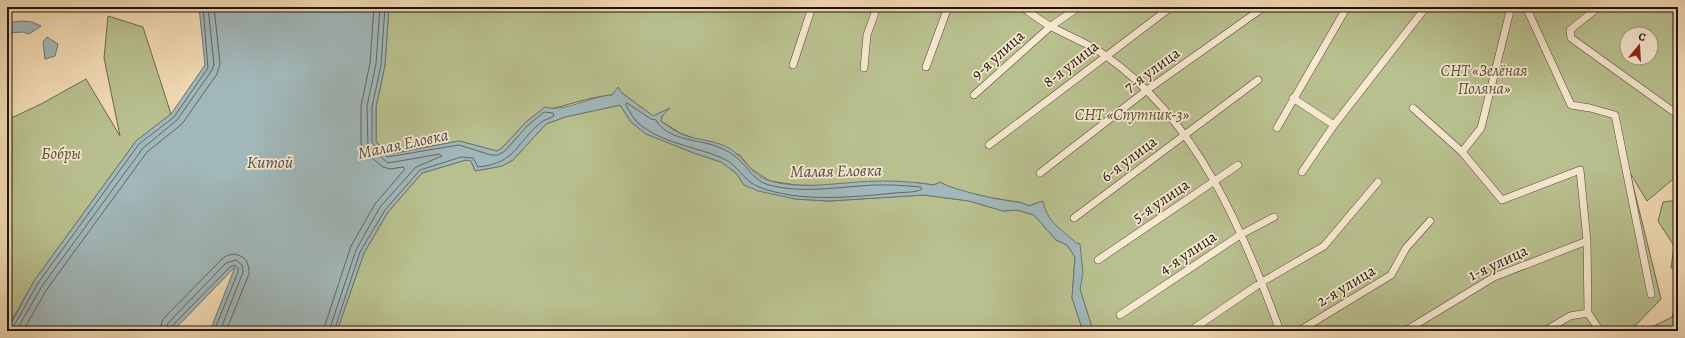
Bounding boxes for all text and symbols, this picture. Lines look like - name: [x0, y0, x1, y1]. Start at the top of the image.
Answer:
- street label: 9-я улица: [967, 25, 1030, 85]
- north arrow: [1619, 26, 1659, 66]
- text: С: [1636, 29, 1648, 45]
- street label: 8-я улица: [1039, 35, 1104, 93]
- street label: 7-я улица: [1120, 42, 1185, 98]
- park label: СНТ «Зелёная Поляна»: [1440, 60, 1528, 100]
- park label: СНТ «Спутник-3»: [1075, 104, 1190, 126]
- water label: Малая Еловка: [355, 123, 451, 165]
- street label: 6-я улица: [1096, 130, 1162, 187]
- park label: Бобры: [41, 143, 81, 165]
- water label: Китой: [247, 151, 293, 174]
- water label: Малая Еловка: [790, 159, 882, 183]
- street label: 5-я улица: [1128, 174, 1194, 228]
- street label: 4-я улица: [1155, 225, 1222, 280]
- street label: 1-я улица: [1465, 239, 1532, 286]
- street label: 2-я улица: [1312, 259, 1380, 312]

